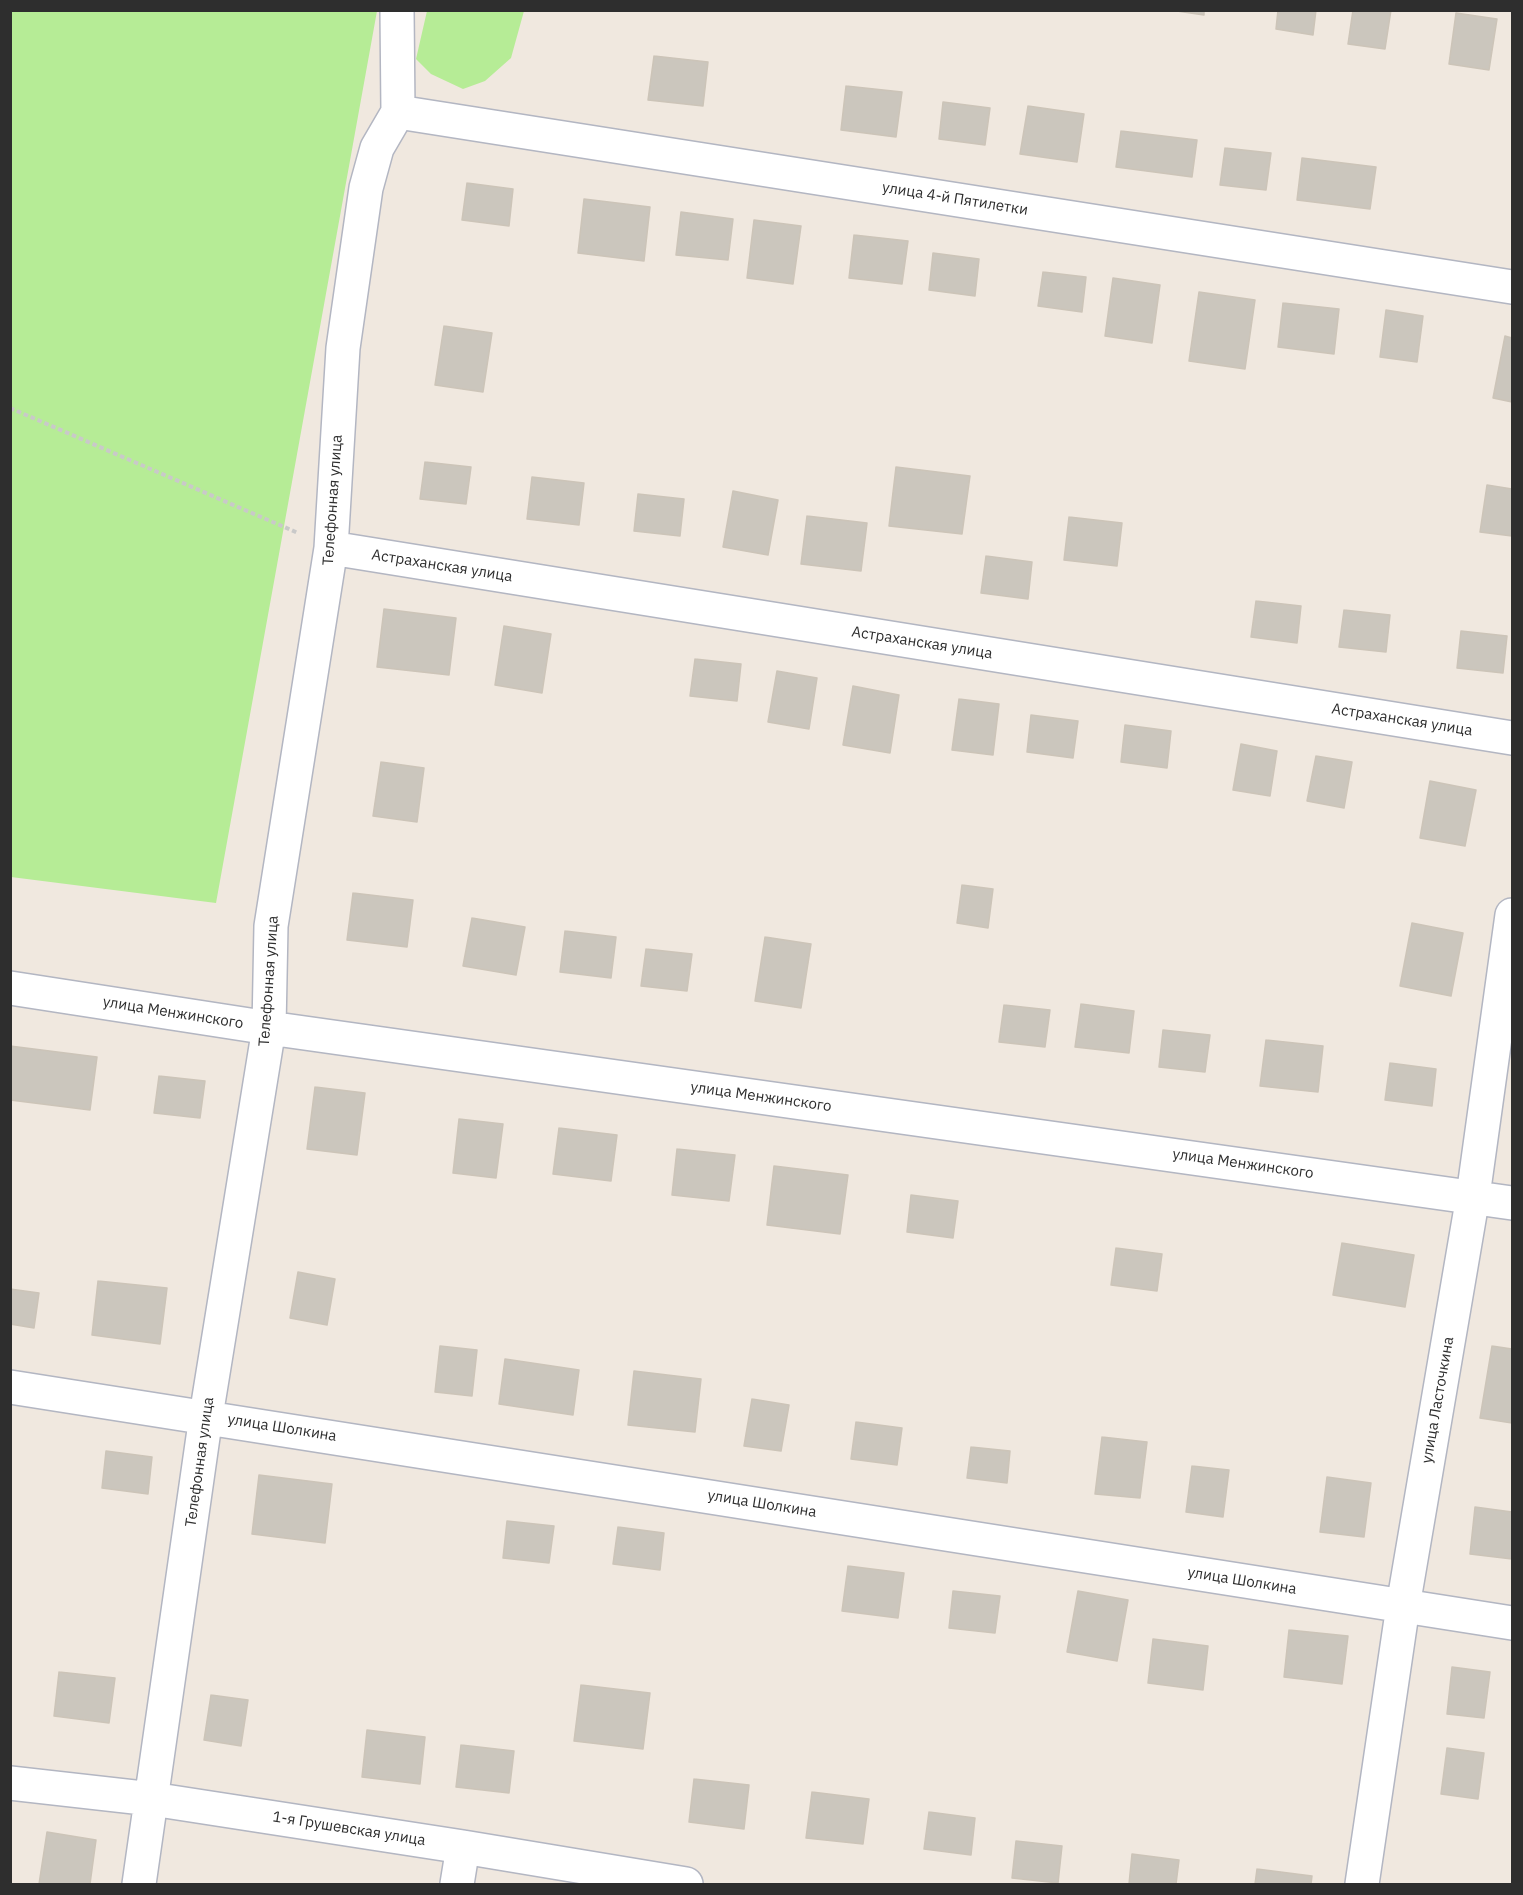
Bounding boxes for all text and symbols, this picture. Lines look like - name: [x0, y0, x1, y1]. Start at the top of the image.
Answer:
- street label: улица 4-й Пятилетки: [881, 179, 1029, 219]
- street label: Телефонная улица: [319, 434, 347, 566]
- street label: Астраханская улица: [370, 546, 514, 586]
- street label: Астраханская улица: [850, 623, 994, 663]
- street label: Астраханская улица: [1330, 700, 1474, 740]
- street label: Телефонная улица: [255, 915, 283, 1047]
- street label: улица Менжинского: [101, 993, 245, 1033]
- street label: улица Менжинского: [689, 1078, 833, 1116]
- street label: улица Менжинского: [1171, 1145, 1315, 1183]
- street label: улица Ласточкина: [1418, 1335, 1458, 1465]
- street label: Телефонная улица: [182, 1396, 218, 1528]
- street label: улица Шолкина: [226, 1410, 338, 1446]
- street label: улица Шолкина: [706, 1486, 818, 1522]
- street label: улица Шолкина: [1186, 1563, 1298, 1599]
- street label: 1-я Грушевская улица: [271, 1808, 427, 1850]

